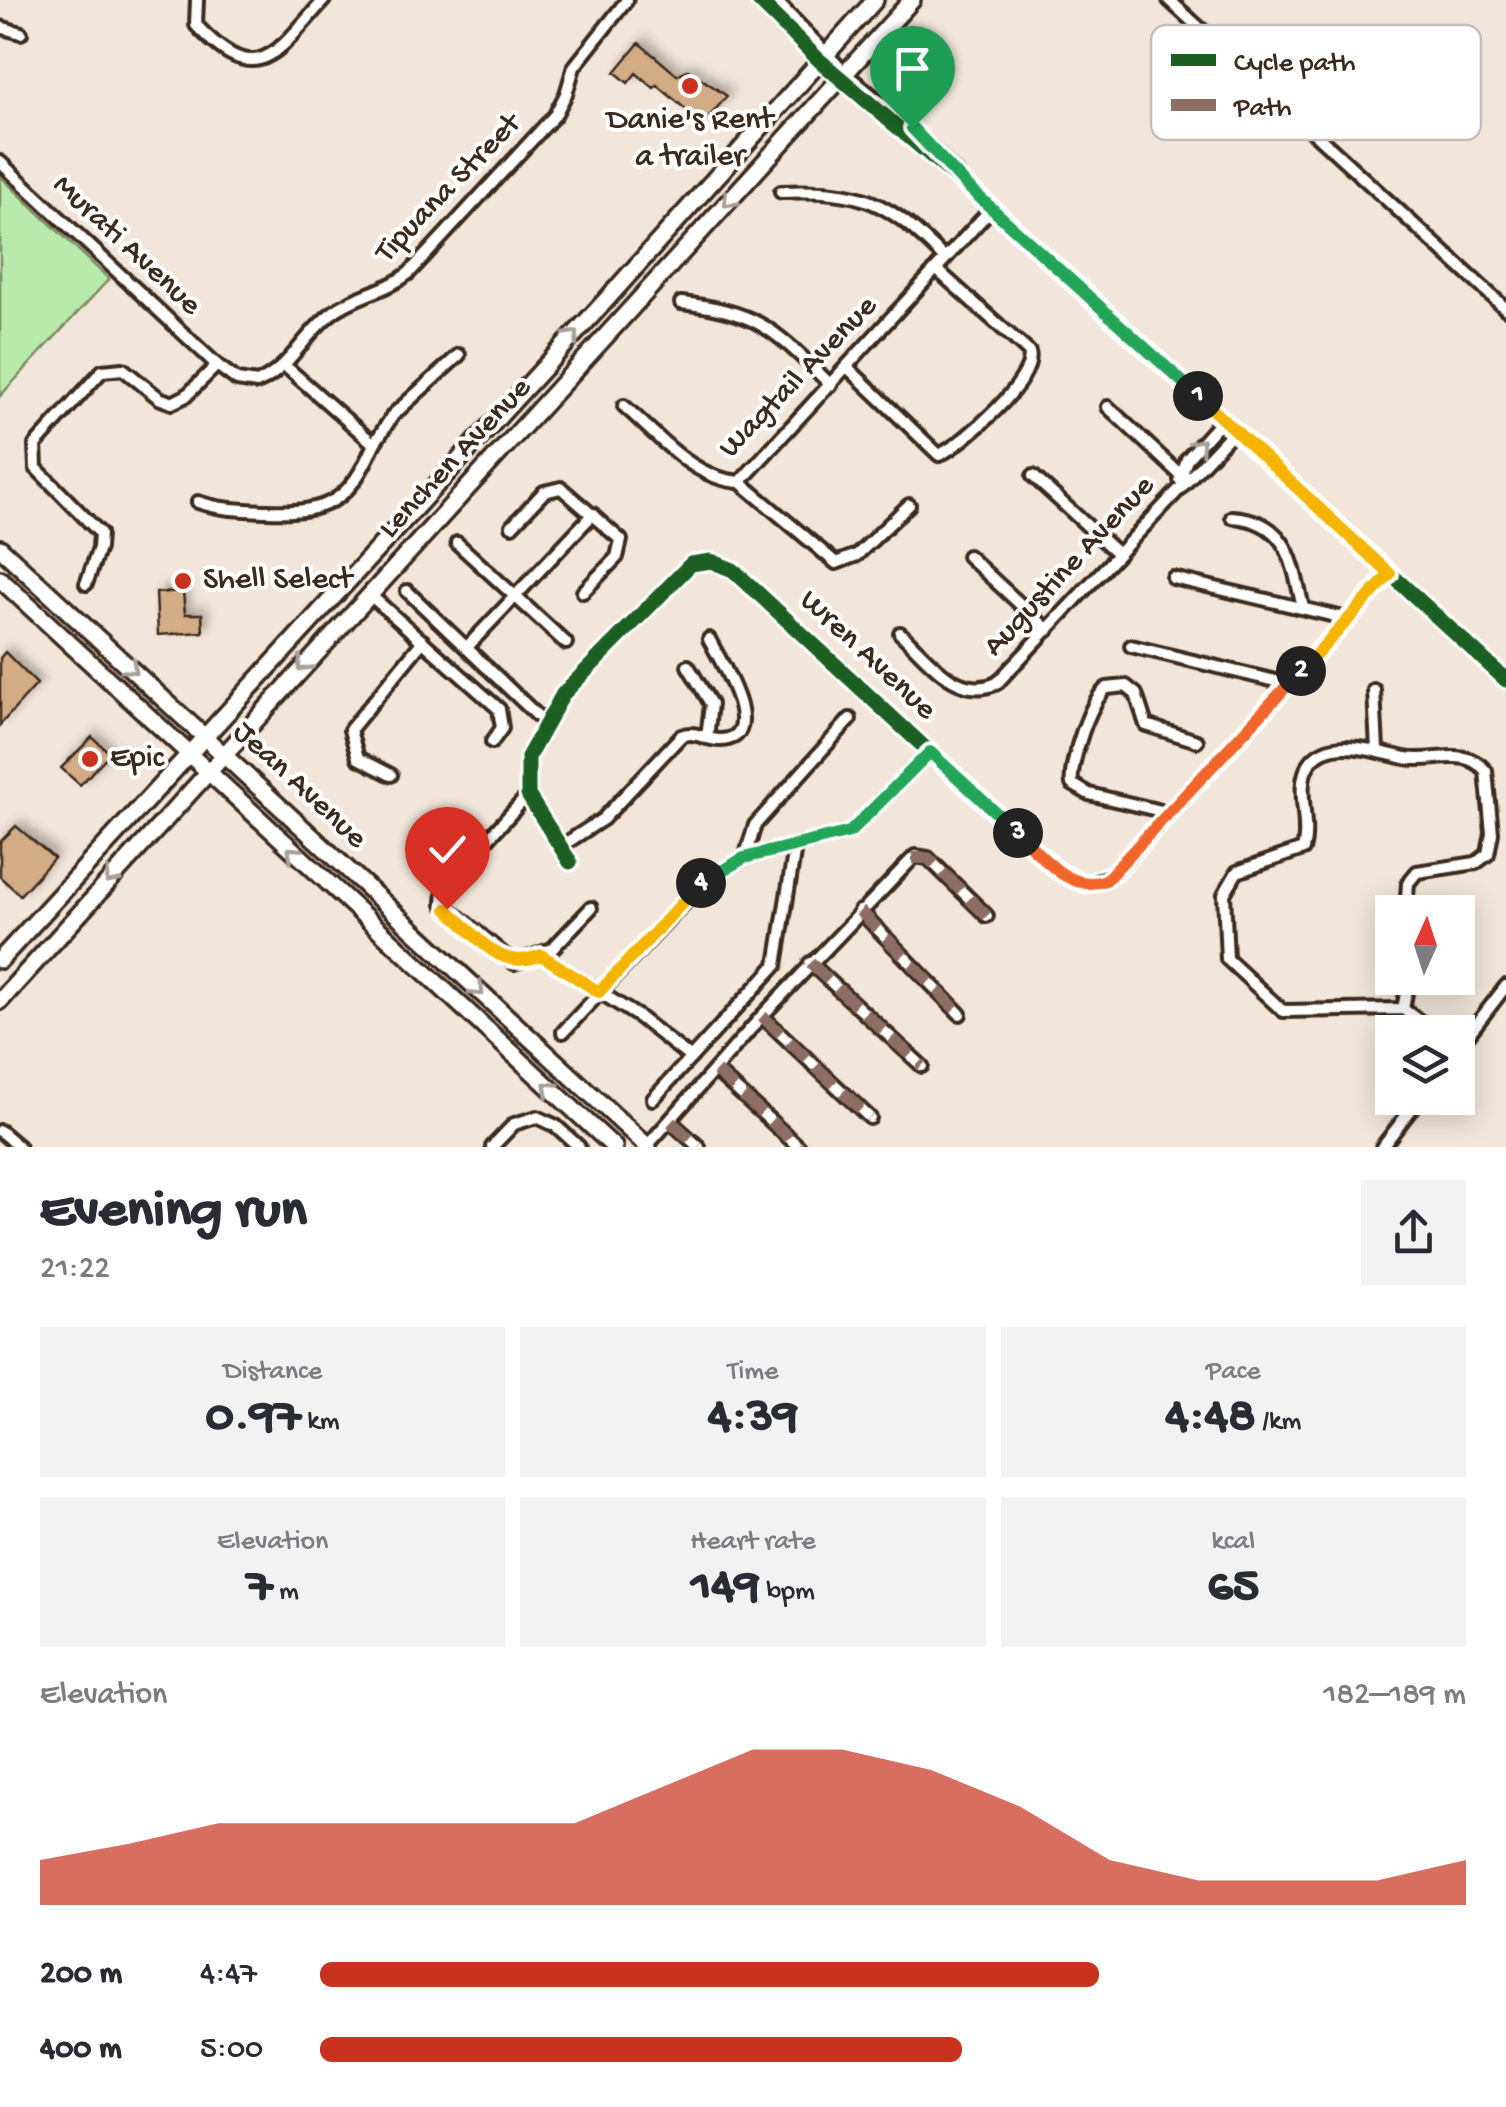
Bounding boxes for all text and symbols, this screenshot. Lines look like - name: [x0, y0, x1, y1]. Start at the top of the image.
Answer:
- legend: [1151, 25, 1481, 140]
- pin: [870, 26, 955, 129]
- icon: arrive: [885, 41, 940, 96]
- text: Cycle path: [1234, 48, 1356, 81]
- marker: Danie's Rent a trailer: [679, 75, 701, 97]
- text: Path: [1233, 93, 1291, 126]
- place label: Danie's Rent a trailer: [605, 102, 776, 177]
- street label: Tipuana Street: [367, 104, 532, 273]
- street label: Murati Avenue: [44, 167, 209, 325]
- one-way arrow: [723, 190, 741, 208]
- street label: Wagtail Avenue: [712, 288, 887, 467]
- one-way arrow: [561, 330, 579, 348]
- street label: Lenchen Avenue: [372, 370, 541, 548]
- pin: 1: [1173, 371, 1223, 421]
- text: 1: [1192, 379, 1204, 412]
- one-way arrow: [1188, 438, 1206, 456]
- street label: Augustine Avenue: [976, 468, 1164, 666]
- place label: Shell Select: [203, 562, 355, 600]
- marker: Shell Select: [172, 570, 194, 592]
- street label: Wren Avenue: [790, 583, 944, 730]
- pin: 2: [1276, 646, 1326, 696]
- one-way arrow: [297, 654, 315, 672]
- text: 2: [1294, 654, 1308, 687]
- one-way arrow: [120, 656, 138, 674]
- street label: Jean Avenue: [224, 714, 375, 858]
- place label: Epic: [110, 740, 165, 778]
- marker: Epic: [79, 748, 101, 770]
- pin: [405, 807, 490, 910]
- pin: 3: [993, 808, 1043, 858]
- text: 3: [1011, 816, 1025, 849]
- icon: check: [420, 822, 475, 877]
- one-way arrow: [286, 847, 305, 865]
- pin: 4: [676, 858, 726, 908]
- one-way arrow: [105, 866, 123, 885]
- text: 4: [694, 866, 708, 899]
- north arrow: [1375, 895, 1475, 995]
- map controls: [1375, 895, 1475, 1115]
- one-way arrow: [466, 978, 485, 996]
- button: layers: [1375, 1015, 1475, 1115]
- one-way arrow: [542, 1082, 561, 1100]
- button: share: [1361, 1180, 1466, 1285]
- text: Evening run: [40, 1181, 307, 1245]
- text: 21:22: [40, 1251, 110, 1289]
- text: Distance: [223, 1356, 322, 1389]
- text: Time: [727, 1356, 779, 1389]
- text: Pace: [1206, 1356, 1261, 1389]
- text: 0.97: [206, 1389, 301, 1448]
- text: 4:39: [708, 1389, 798, 1448]
- text: 4:48: [1165, 1389, 1256, 1448]
- text: km: [301, 1406, 340, 1439]
- text: /km: [1256, 1406, 1301, 1439]
- text: Elevation: [217, 1526, 328, 1559]
- text: Heart rate: [690, 1526, 816, 1559]
- text: kcal: [1211, 1526, 1255, 1559]
- text: 7: [246, 1559, 272, 1618]
- text: 149: [691, 1559, 760, 1618]
- text: 65: [1208, 1559, 1259, 1618]
- text: m: [272, 1576, 299, 1609]
- text: bpm: [760, 1576, 815, 1609]
- text: Elevation: [40, 1677, 167, 1715]
- text: 182–189 m: [1323, 1677, 1466, 1715]
- text: 200 m: [40, 1956, 122, 1994]
- text: 4:47: [200, 1956, 257, 1994]
- text: 400 m: [40, 2031, 122, 2069]
- text: 5:00: [200, 2031, 263, 2069]

